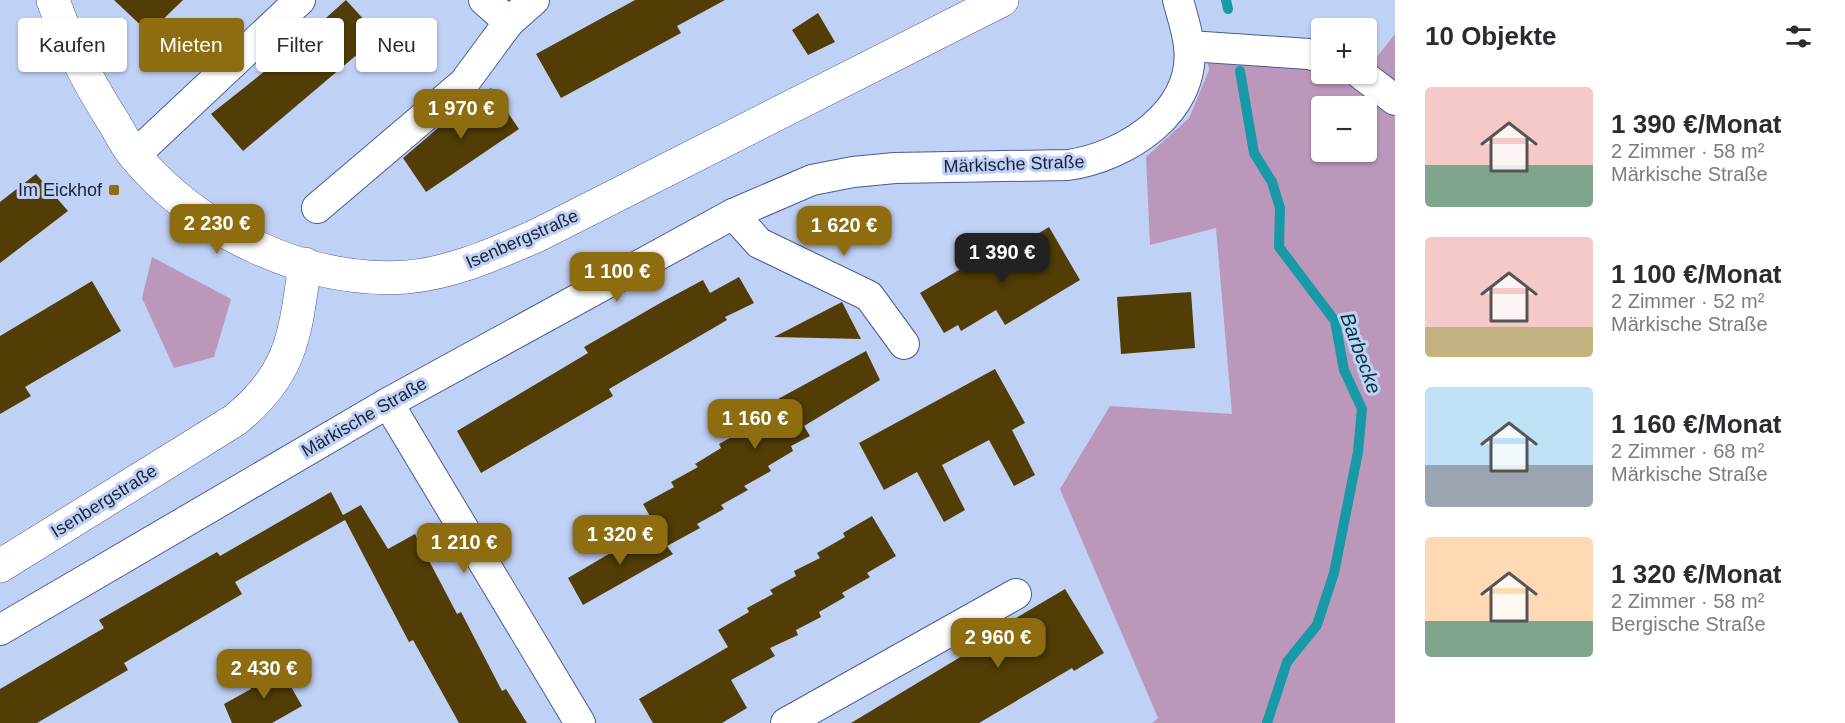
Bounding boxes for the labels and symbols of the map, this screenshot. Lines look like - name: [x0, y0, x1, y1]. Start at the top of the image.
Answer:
- pin: 1 970 €: [406, 89, 516, 140]
- street label: Märkische Straße: [943, 152, 1085, 176]
- place label: Im Eickhof: [18, 180, 103, 200]
- marker: Im Eickhof: [107, 183, 121, 197]
- pin: 2 230 €: [162, 204, 272, 255]
- street label: Isenbergstraße: [463, 205, 581, 273]
- pin: 1 620 €: [789, 206, 899, 257]
- pin: 1 390 €: [947, 233, 1057, 284]
- pin: 1 100 €: [562, 252, 672, 303]
- water label: Barbecke: [1336, 310, 1386, 396]
- street label: Märkische Straße: [298, 373, 430, 461]
- pin: 1 160 €: [700, 399, 810, 450]
- street label: Isenbergstraße: [47, 460, 161, 542]
- pin: 1 320 €: [565, 515, 675, 566]
- pin: 1 210 €: [409, 523, 519, 574]
- pin: 2 960 €: [943, 618, 1053, 669]
- pin: 2 430 €: [209, 649, 319, 700]

